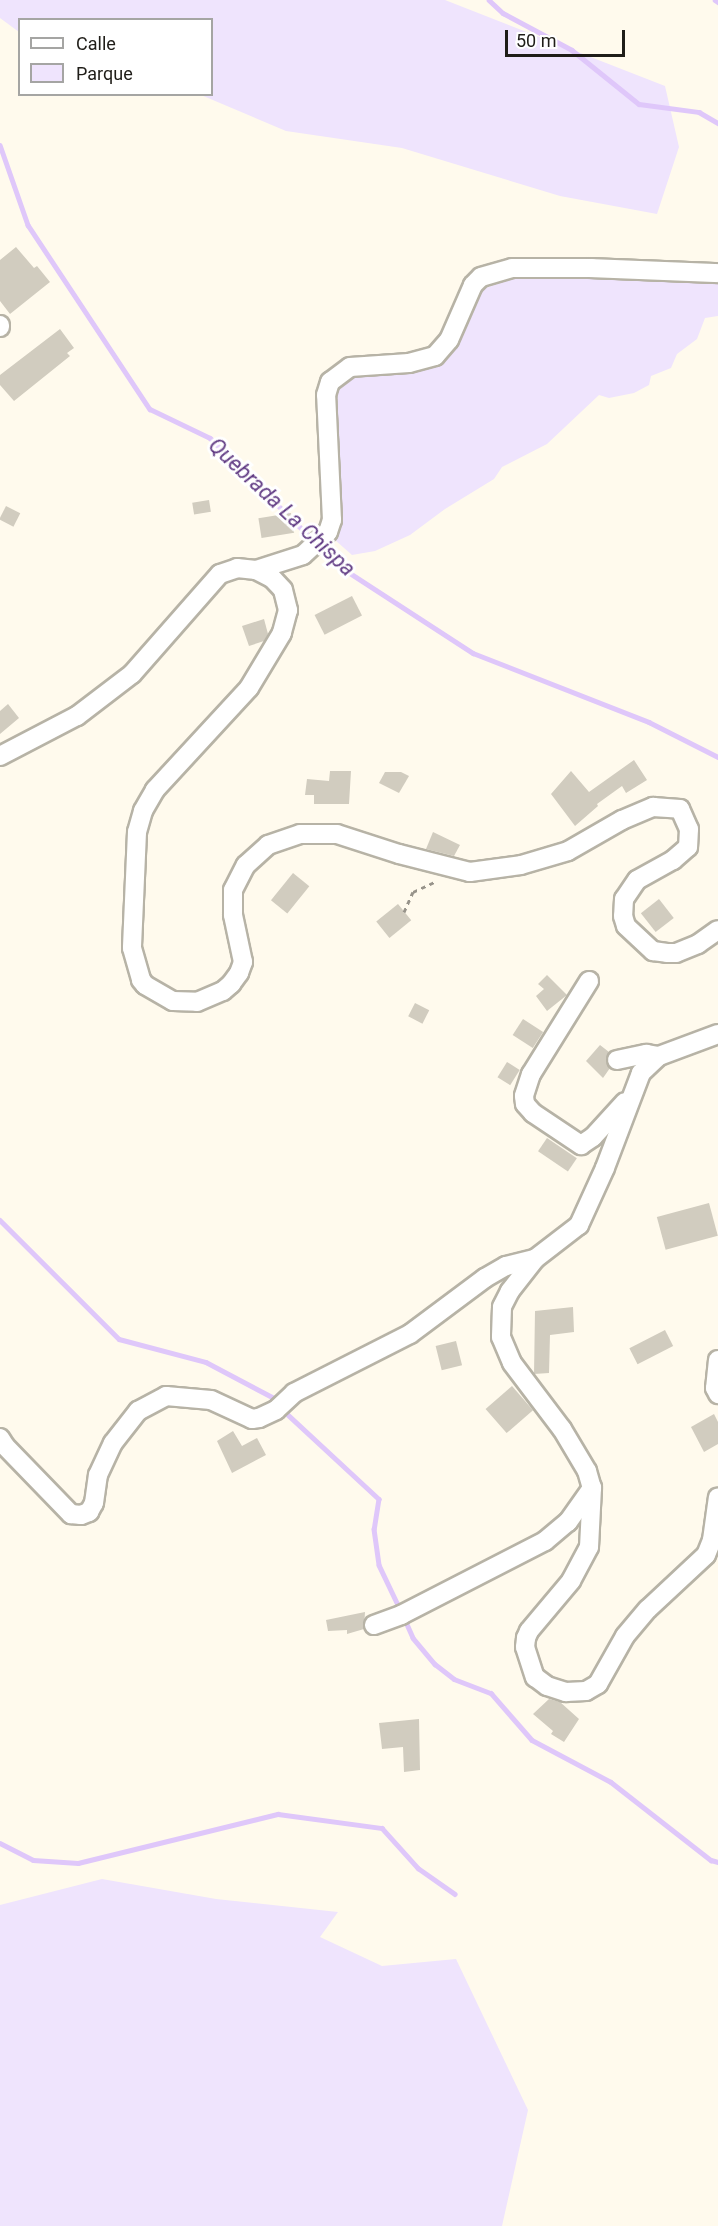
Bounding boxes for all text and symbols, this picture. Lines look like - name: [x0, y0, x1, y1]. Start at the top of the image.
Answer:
- legend: [18, 18, 213, 96]
- scale bar: [508, 18, 628, 56]
- text: 50 m: [516, 30, 556, 51]
- text: Calle: [76, 33, 116, 54]
- text: Parque: [76, 63, 133, 84]
- water label: Quebrada La Chispa: [203, 432, 361, 582]

